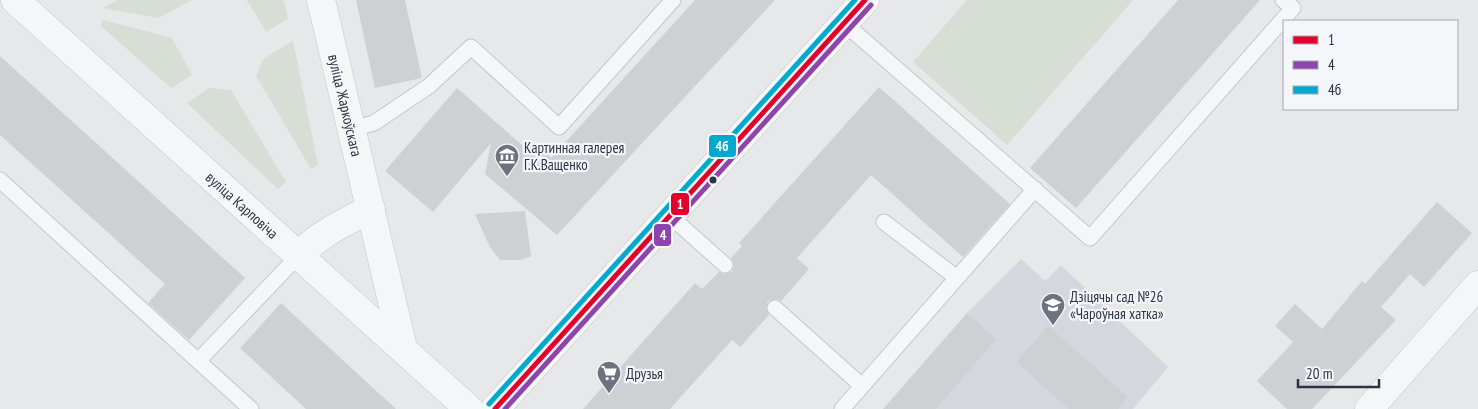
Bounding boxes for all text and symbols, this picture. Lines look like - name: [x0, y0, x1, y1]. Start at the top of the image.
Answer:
- legend: [1283, 20, 1458, 110]
- text: 1: [1328, 30, 1335, 49]
- street label: вуліца Жаркоўскага: [325, 52, 367, 158]
- text: 4: [1328, 55, 1335, 74]
- text: 4б: [1328, 80, 1341, 99]
- line badge: 4б: [708, 134, 737, 158]
- text: 4б: [716, 137, 728, 155]
- place label: Картинная галерея Г.К.Ващенко: [524, 138, 625, 174]
- museum icon: Картинная галерея Г.К.Ващенко: [494, 143, 520, 177]
- street label: вуліца Карповіча: [202, 167, 282, 242]
- unlabelled marker: [708, 175, 718, 185]
- line badge: 1: [670, 192, 690, 216]
- text: 1: [677, 195, 683, 213]
- line badge: 4: [653, 223, 672, 247]
- text: 4: [660, 226, 667, 244]
- place label: Дзіцячы сад №26 «Чароўная хатка»: [1070, 287, 1164, 323]
- school or university icon: Дзіцячы сад №26 «Чароўная хатка»: [1040, 292, 1066, 326]
- scale bar: [1298, 356, 1379, 388]
- supermarket icon: Друзья: [596, 360, 622, 394]
- place label: Друзья: [626, 364, 663, 383]
- text: 20 m: [1306, 364, 1332, 383]

